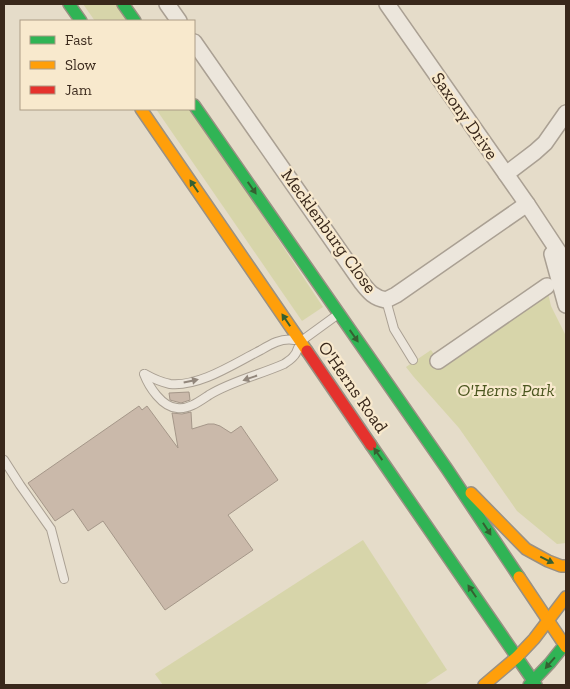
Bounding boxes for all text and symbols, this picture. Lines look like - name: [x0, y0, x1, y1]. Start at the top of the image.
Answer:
- legend: [20, 20, 195, 110]
- text: Fast: [65, 31, 93, 49]
- text: Slow: [65, 56, 97, 74]
- street label: Saxony Drive: [427, 68, 503, 164]
- text: Jam: [65, 81, 92, 99]
- street label: Mecklenburg Close: [276, 165, 382, 297]
- one-way arrow: [189, 179, 199, 192]
- one-way arrow: [247, 182, 257, 195]
- one-way arrow: [281, 313, 291, 326]
- one-way arrow: [349, 329, 359, 343]
- street label: O'Herns Road: [313, 337, 393, 437]
- one-way arrow: [242, 374, 257, 382]
- one-way arrow: [183, 377, 199, 385]
- park label: O'Herns Park: [457, 379, 555, 401]
- one-way arrow: [373, 447, 383, 460]
- one-way arrow: [482, 523, 492, 536]
- one-way arrow: [540, 556, 554, 564]
- one-way arrow: [467, 585, 477, 598]
- one-way arrow: [544, 657, 555, 670]

